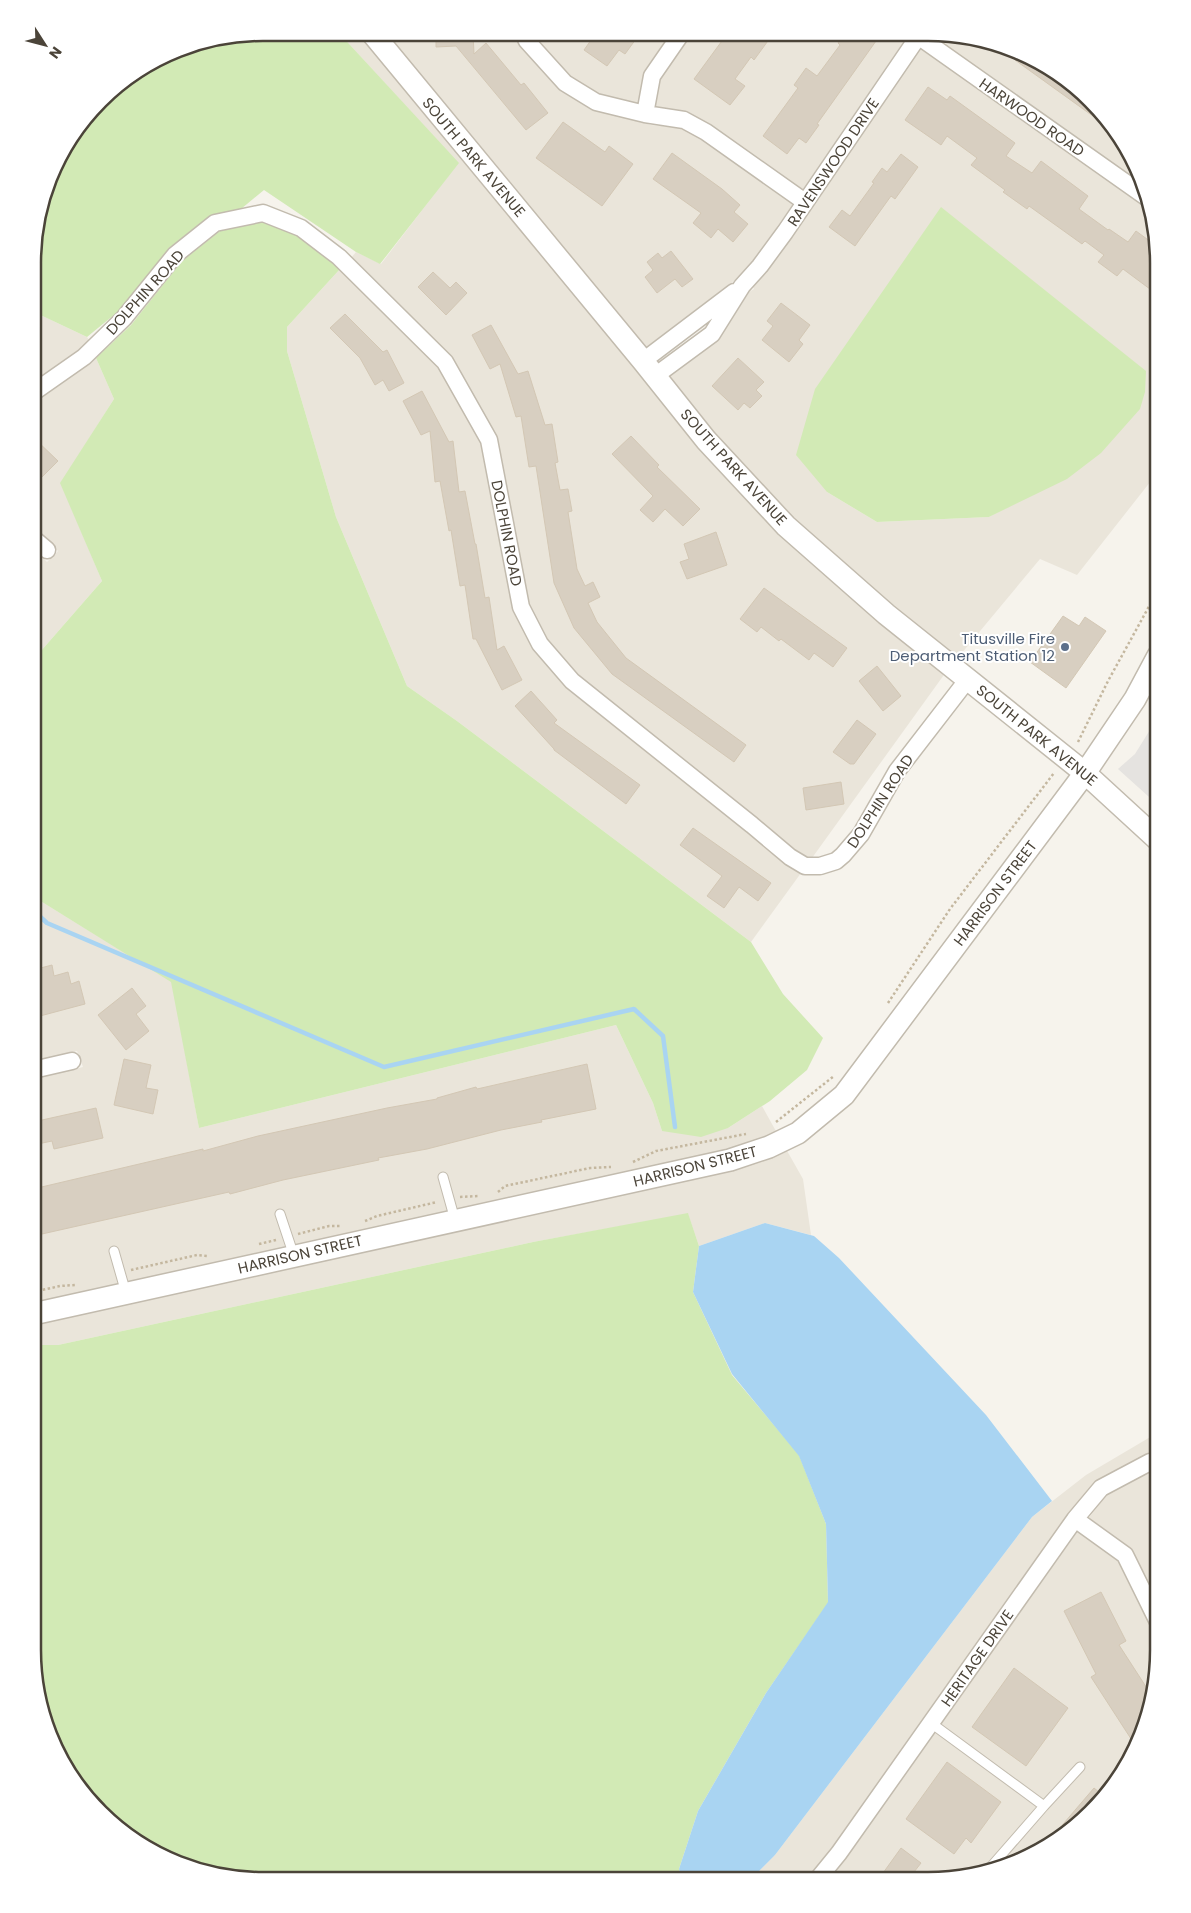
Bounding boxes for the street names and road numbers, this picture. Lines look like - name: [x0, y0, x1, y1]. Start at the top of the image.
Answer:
- street label: HARWOOD ROAD: [975, 73, 1089, 161]
- street label: SOUTH PARK AVENUE: [418, 93, 530, 221]
- street label: RAVENSWOOD DRIVE: [782, 94, 884, 230]
- street label: DOLPHIN ROAD: [101, 245, 189, 339]
- street label: SOUTH PARK AVENUE: [676, 404, 792, 530]
- street label: DOLPHIN ROAD: [486, 478, 528, 588]
- street label: SOUTH PARK AVENUE: [972, 680, 1102, 790]
- street label: DOLPHIN ROAD: [842, 750, 918, 852]
- street label: HARRISON STREET: [948, 836, 1042, 950]
- street label: HARRISON STREET: [631, 1140, 759, 1192]
- street label: HARRISON STREET: [236, 1229, 364, 1279]
- street label: HERITAGE DRIVE: [936, 1605, 1018, 1711]

